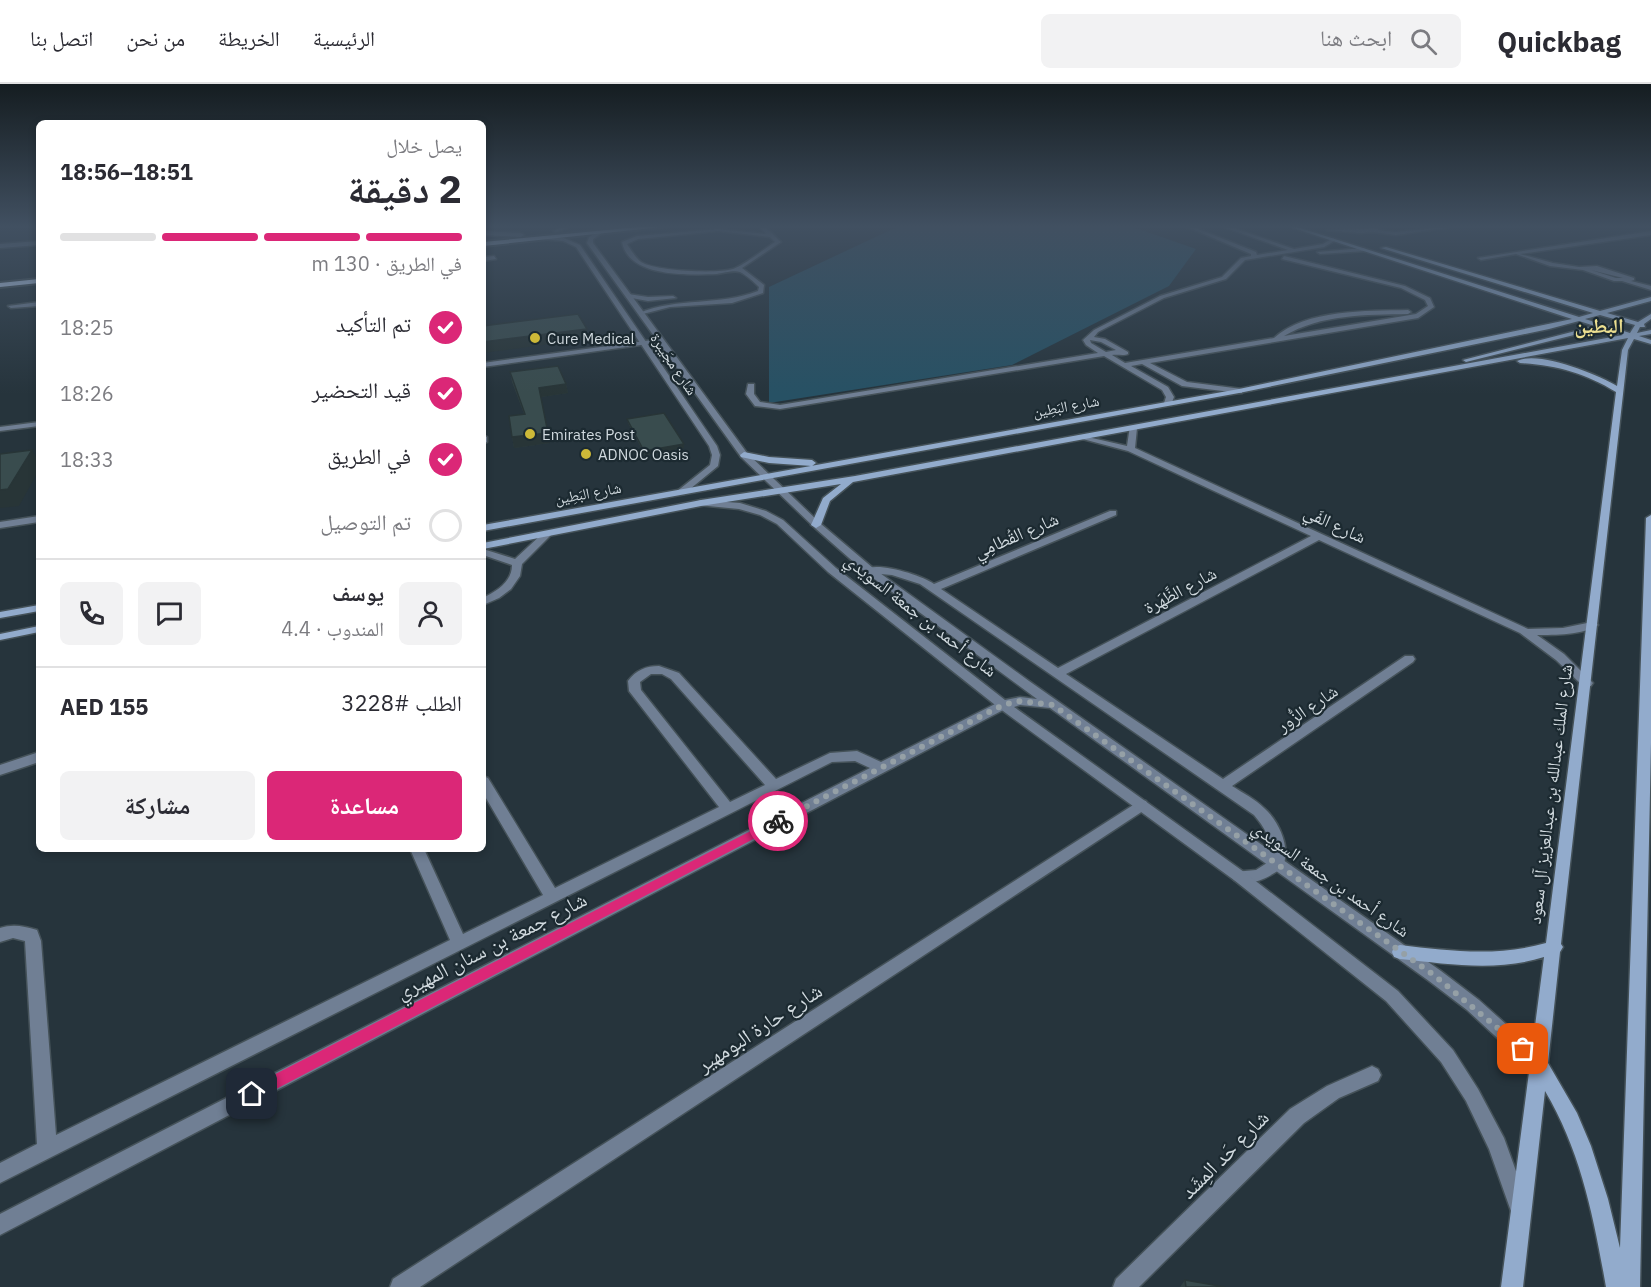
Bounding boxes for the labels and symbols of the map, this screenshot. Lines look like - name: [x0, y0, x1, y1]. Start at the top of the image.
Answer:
- district label: البطين: [1574, 312, 1624, 339]
- place label: Cure Medical: [547, 329, 635, 348]
- street label: شارع مجَيبرة: [645, 329, 702, 399]
- marker: Cure Medical: [528, 331, 542, 345]
- street label: شارع البَطِين: [1031, 391, 1101, 422]
- place label: Emirates Post: [542, 425, 635, 444]
- marker: Emirates Post: [523, 427, 537, 441]
- place label: ADNOC Oasis: [598, 445, 689, 464]
- marker: ADNOC Oasis: [579, 447, 593, 461]
- street label: شارع البَطِين: [553, 478, 623, 509]
- street label: شارع الفَي: [1299, 500, 1370, 552]
- street label: شارع القُطامِي: [970, 507, 1063, 566]
- street label: شارع أحمد بن جمعة السويدي: [838, 548, 1002, 684]
- street label: شارع الظَّهَرة: [1140, 561, 1220, 619]
- street label: شارع الملك عبدالله بن عبدالعزيز آل سعود: [1523, 663, 1577, 925]
- street label: شارع الزُّور: [1271, 679, 1342, 737]
- courier: [748, 791, 808, 851]
- street label: شارع أحمد بن جمعة السويدي: [1246, 816, 1414, 945]
- street label: شارع جمعة بن سنان المهيري: [391, 885, 593, 1008]
- street label: شارع حارة البومهير: [690, 976, 827, 1079]
- pin: [1497, 1023, 1548, 1074]
- pin: [226, 1068, 277, 1119]
- street label: شارع حَد المِشَد: [1173, 1103, 1275, 1205]

